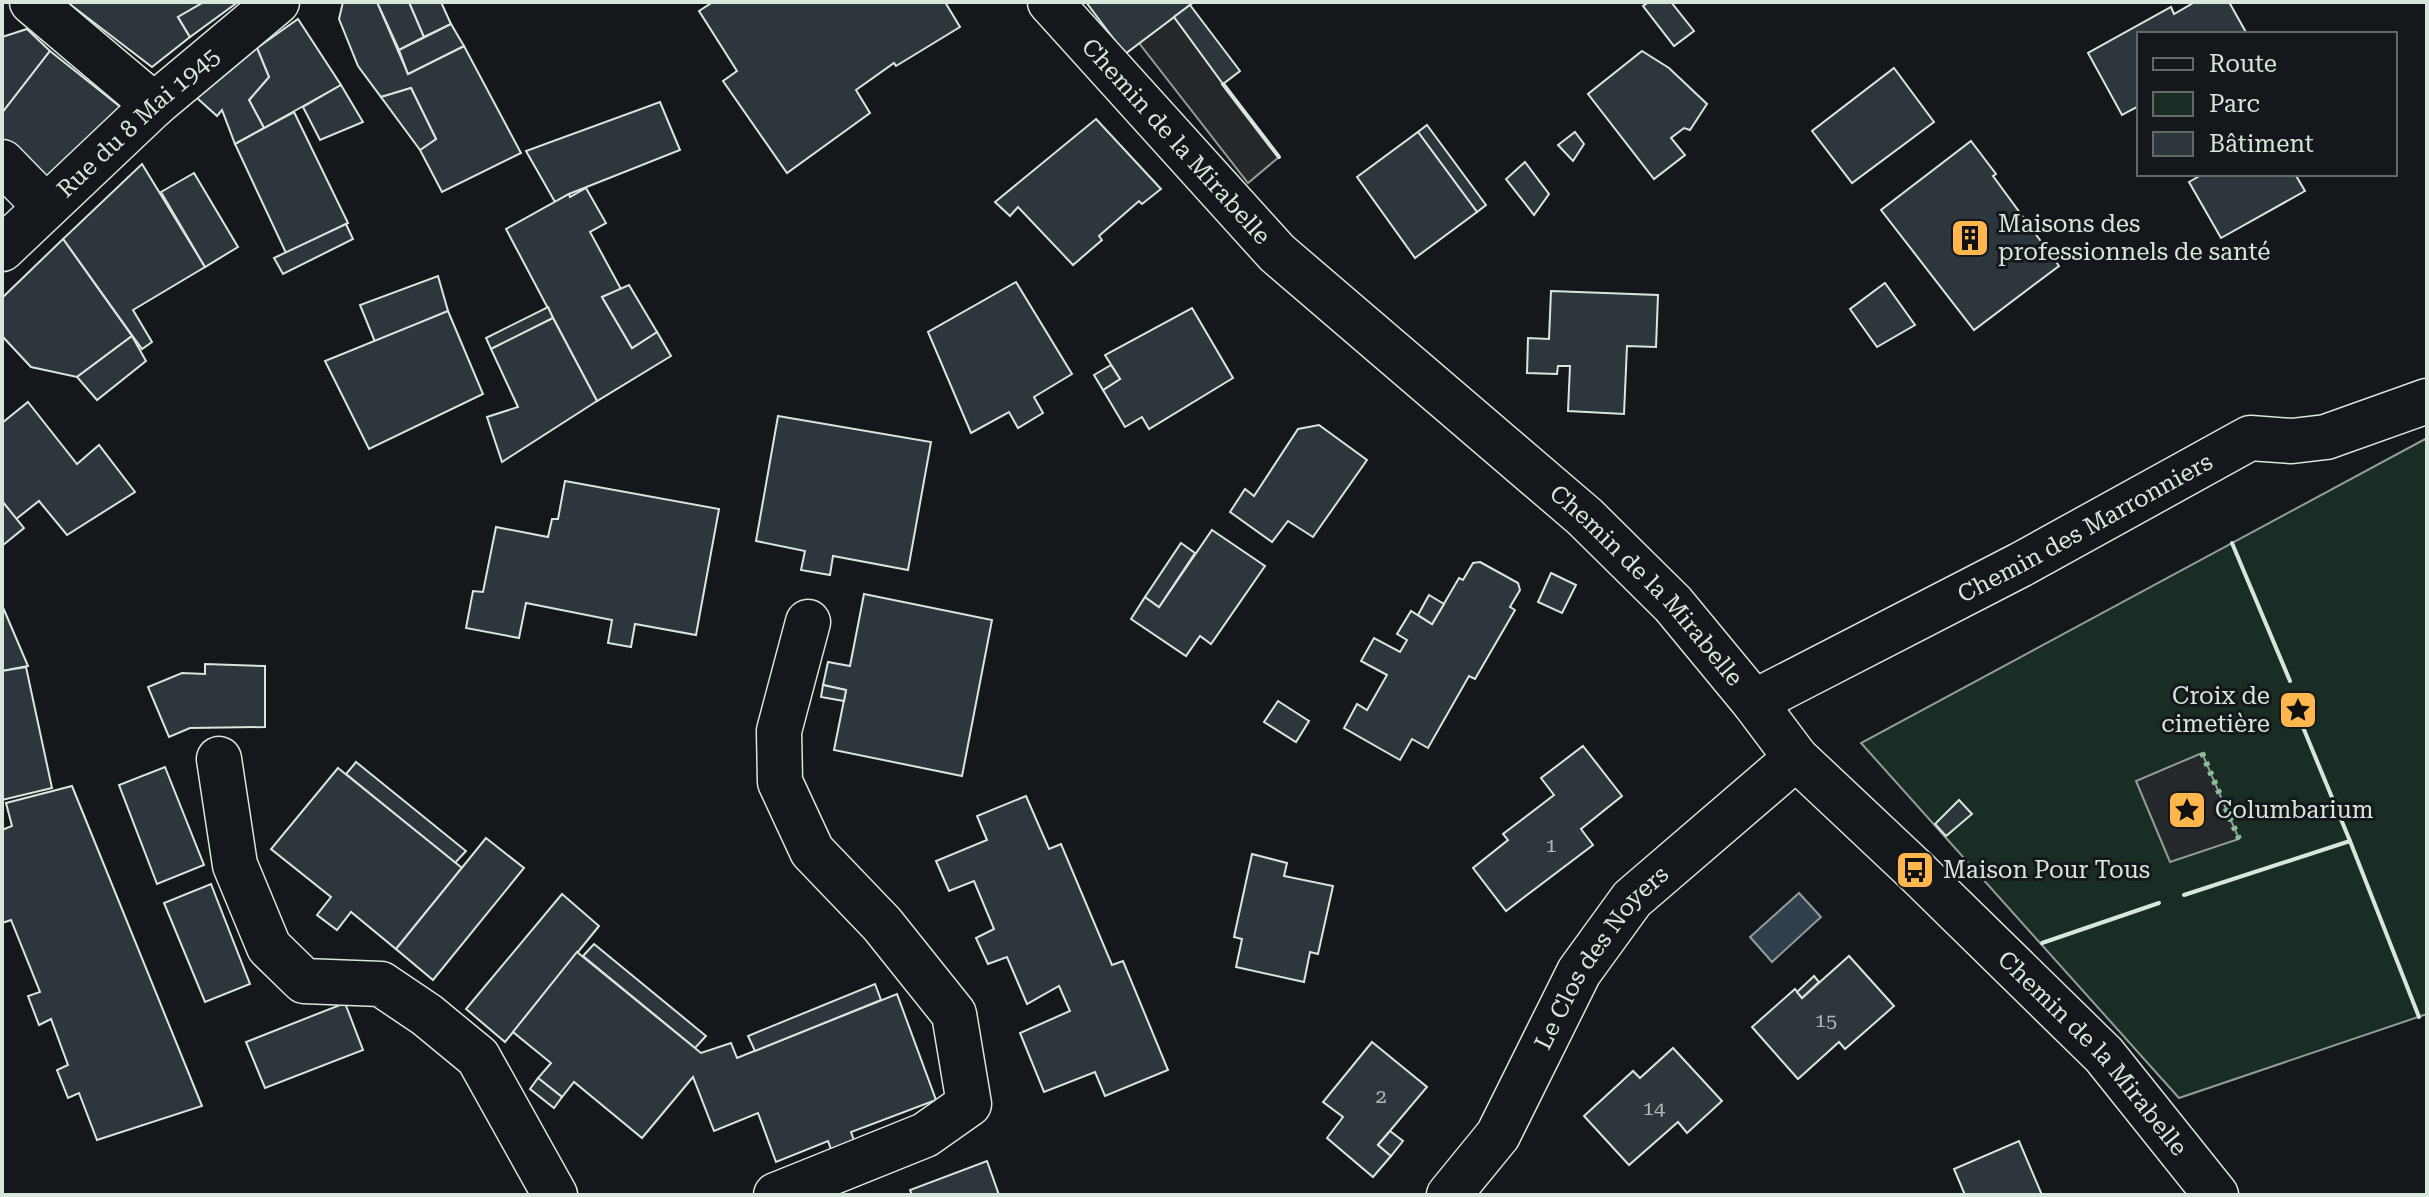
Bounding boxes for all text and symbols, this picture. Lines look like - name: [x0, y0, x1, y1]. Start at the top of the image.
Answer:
- legend: [2137, 32, 2397, 176]
- street label: Chemin de la Mirabelle: [1076, 33, 1276, 250]
- street label: Rue du 8 Mai 1945: [51, 42, 225, 203]
- text: Route: [2209, 50, 2277, 78]
- text: Parc: [2209, 90, 2260, 118]
- text: Bâtiment: [2209, 130, 2314, 158]
- place label: Maisons des professionnels de santé: [1998, 210, 2270, 266]
- building icon: Maisons des professionnels de santé: [1949, 217, 1991, 259]
- street label: Chemin des Marronniers: [1953, 447, 2217, 609]
- street label: Chemin de la Mirabelle: [1544, 479, 1749, 692]
- place label: Croix de cimetière: [2161, 682, 2270, 738]
- place icon: Croix de cimetière: [2277, 689, 2319, 731]
- place icon: Columbarium: [2166, 789, 2208, 831]
- place label: Columbarium: [2215, 796, 2374, 824]
- house number: 1: [1545, 833, 1557, 857]
- bus stop icon: Maison Pour Tous: [1894, 849, 1936, 891]
- place label: Maison Pour Tous: [1943, 856, 2150, 884]
- street label: Le Clos des Noyers: [1529, 860, 1674, 1054]
- street label: Chemin de la Mirabelle: [1992, 945, 2193, 1161]
- house number: 15: [1815, 1008, 1837, 1032]
- house number: 2: [1375, 1084, 1387, 1108]
- house number: 14: [1643, 1096, 1666, 1120]

